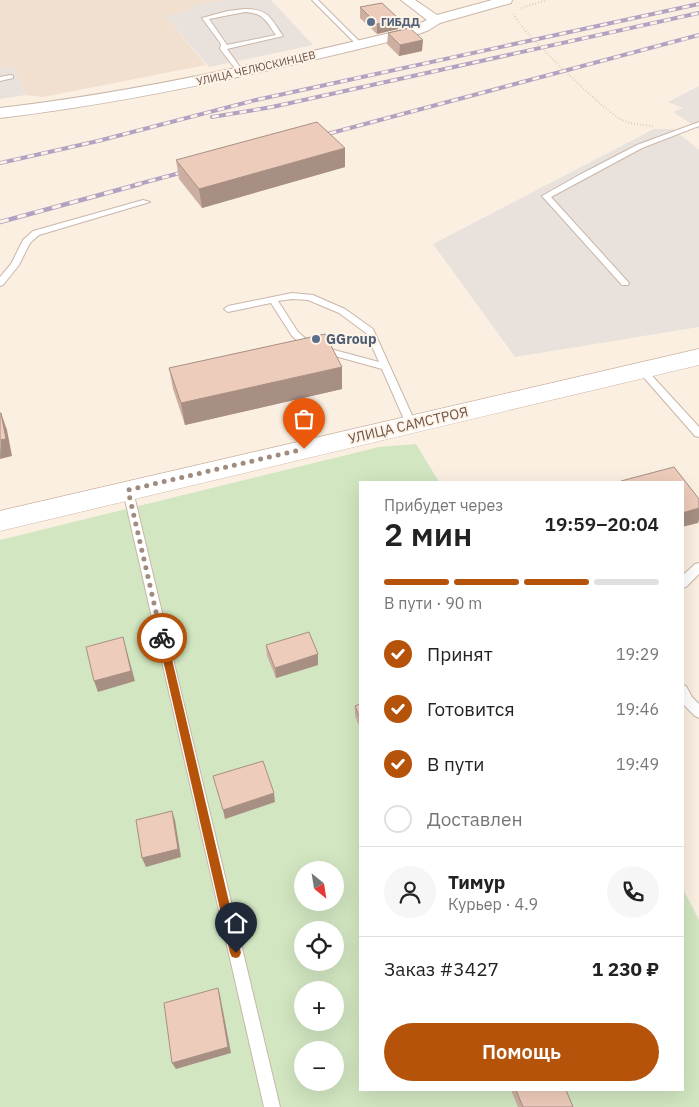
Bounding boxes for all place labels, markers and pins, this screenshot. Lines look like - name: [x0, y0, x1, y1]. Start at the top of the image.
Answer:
- place label: ГИБДД: [381, 15, 420, 29]
- marker: ГИБДД: [365, 16, 377, 28]
- place label: GGroup: [326, 330, 376, 348]
- marker: GGroup: [310, 333, 322, 345]
- pin: [283, 398, 325, 449]
- pin: [215, 902, 257, 953]

